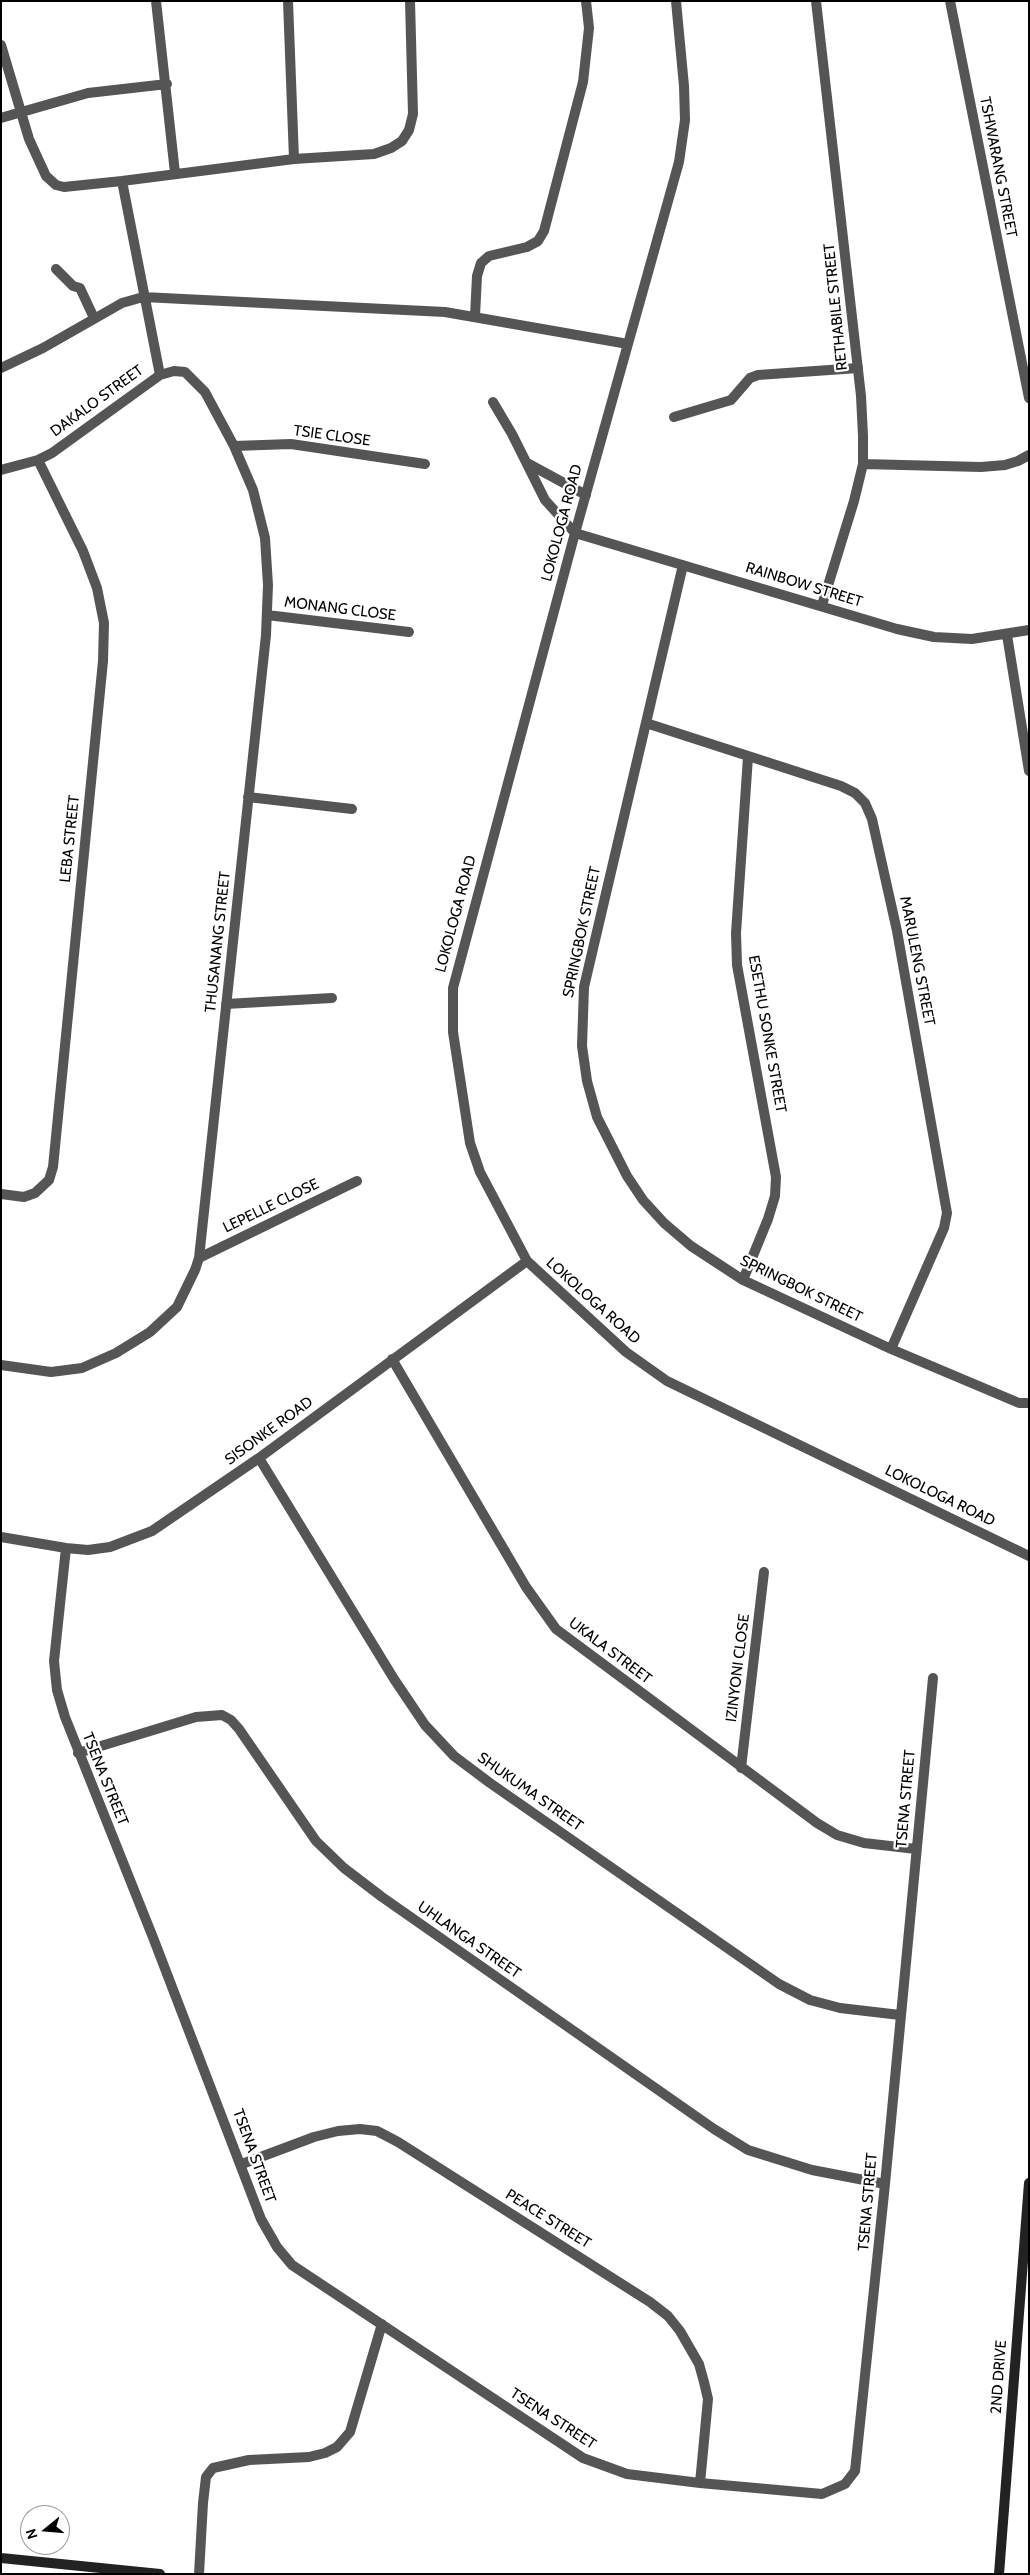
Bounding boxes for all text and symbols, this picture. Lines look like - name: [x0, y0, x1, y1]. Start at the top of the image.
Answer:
- street label: TSHWARANG STREET: [976, 95, 1020, 239]
- street label: RETHABILE STREET: [820, 243, 852, 371]
- street label: DAKALO STREET: [47, 361, 147, 441]
- street label: TSIE CLOSE: [292, 422, 372, 450]
- street label: LOKOLOGA ROAD: [538, 463, 586, 583]
- street label: RAINBOW STREET: [743, 559, 865, 611]
- street label: MONANG CLOSE: [283, 593, 397, 625]
- street label: LEBA STREET: [56, 794, 84, 884]
- street label: LOKOLOGA ROAD: [432, 854, 480, 974]
- street label: SPRINGBOK STREET: [559, 865, 605, 999]
- street label: THUSANANG STREET: [202, 871, 234, 1013]
- street label: MARULENG STREET: [896, 895, 938, 1027]
- street label: ESETHU SONKE STREET: [744, 954, 790, 1114]
- street label: LEPELLE CLOSE: [220, 1175, 322, 1237]
- street label: SPRINGBOK STREET: [737, 1252, 865, 1326]
- street label: LOKOLOGA ROAD: [542, 1254, 644, 1348]
- street label: SISONKE ROAD: [222, 1393, 316, 1469]
- street label: LOKOLOGA ROAD: [882, 1462, 998, 1530]
- street label: IZINYONI CLOSE: [722, 1613, 754, 1723]
- street label: UKALA STREET: [565, 1614, 655, 1688]
- street label: TSENA STREET: [78, 1730, 132, 1828]
- street label: SHUKUMA STREET: [474, 1749, 586, 1835]
- street label: TSENA STREET: [893, 1749, 919, 1849]
- street label: UHLANGA STREET: [414, 1898, 524, 1982]
- street label: TSENA STREET: [229, 2107, 279, 2205]
- street label: TSENA STREET: [855, 2152, 881, 2252]
- street label: PEACE STREET: [502, 2186, 594, 2252]
- street label: 2ND DRIVE: [987, 2339, 1011, 2415]
- street label: TSENA STREET: [507, 2385, 599, 2453]
- north arrow: [20, 2505, 70, 2555]
- text: N: [22, 2527, 42, 2541]

